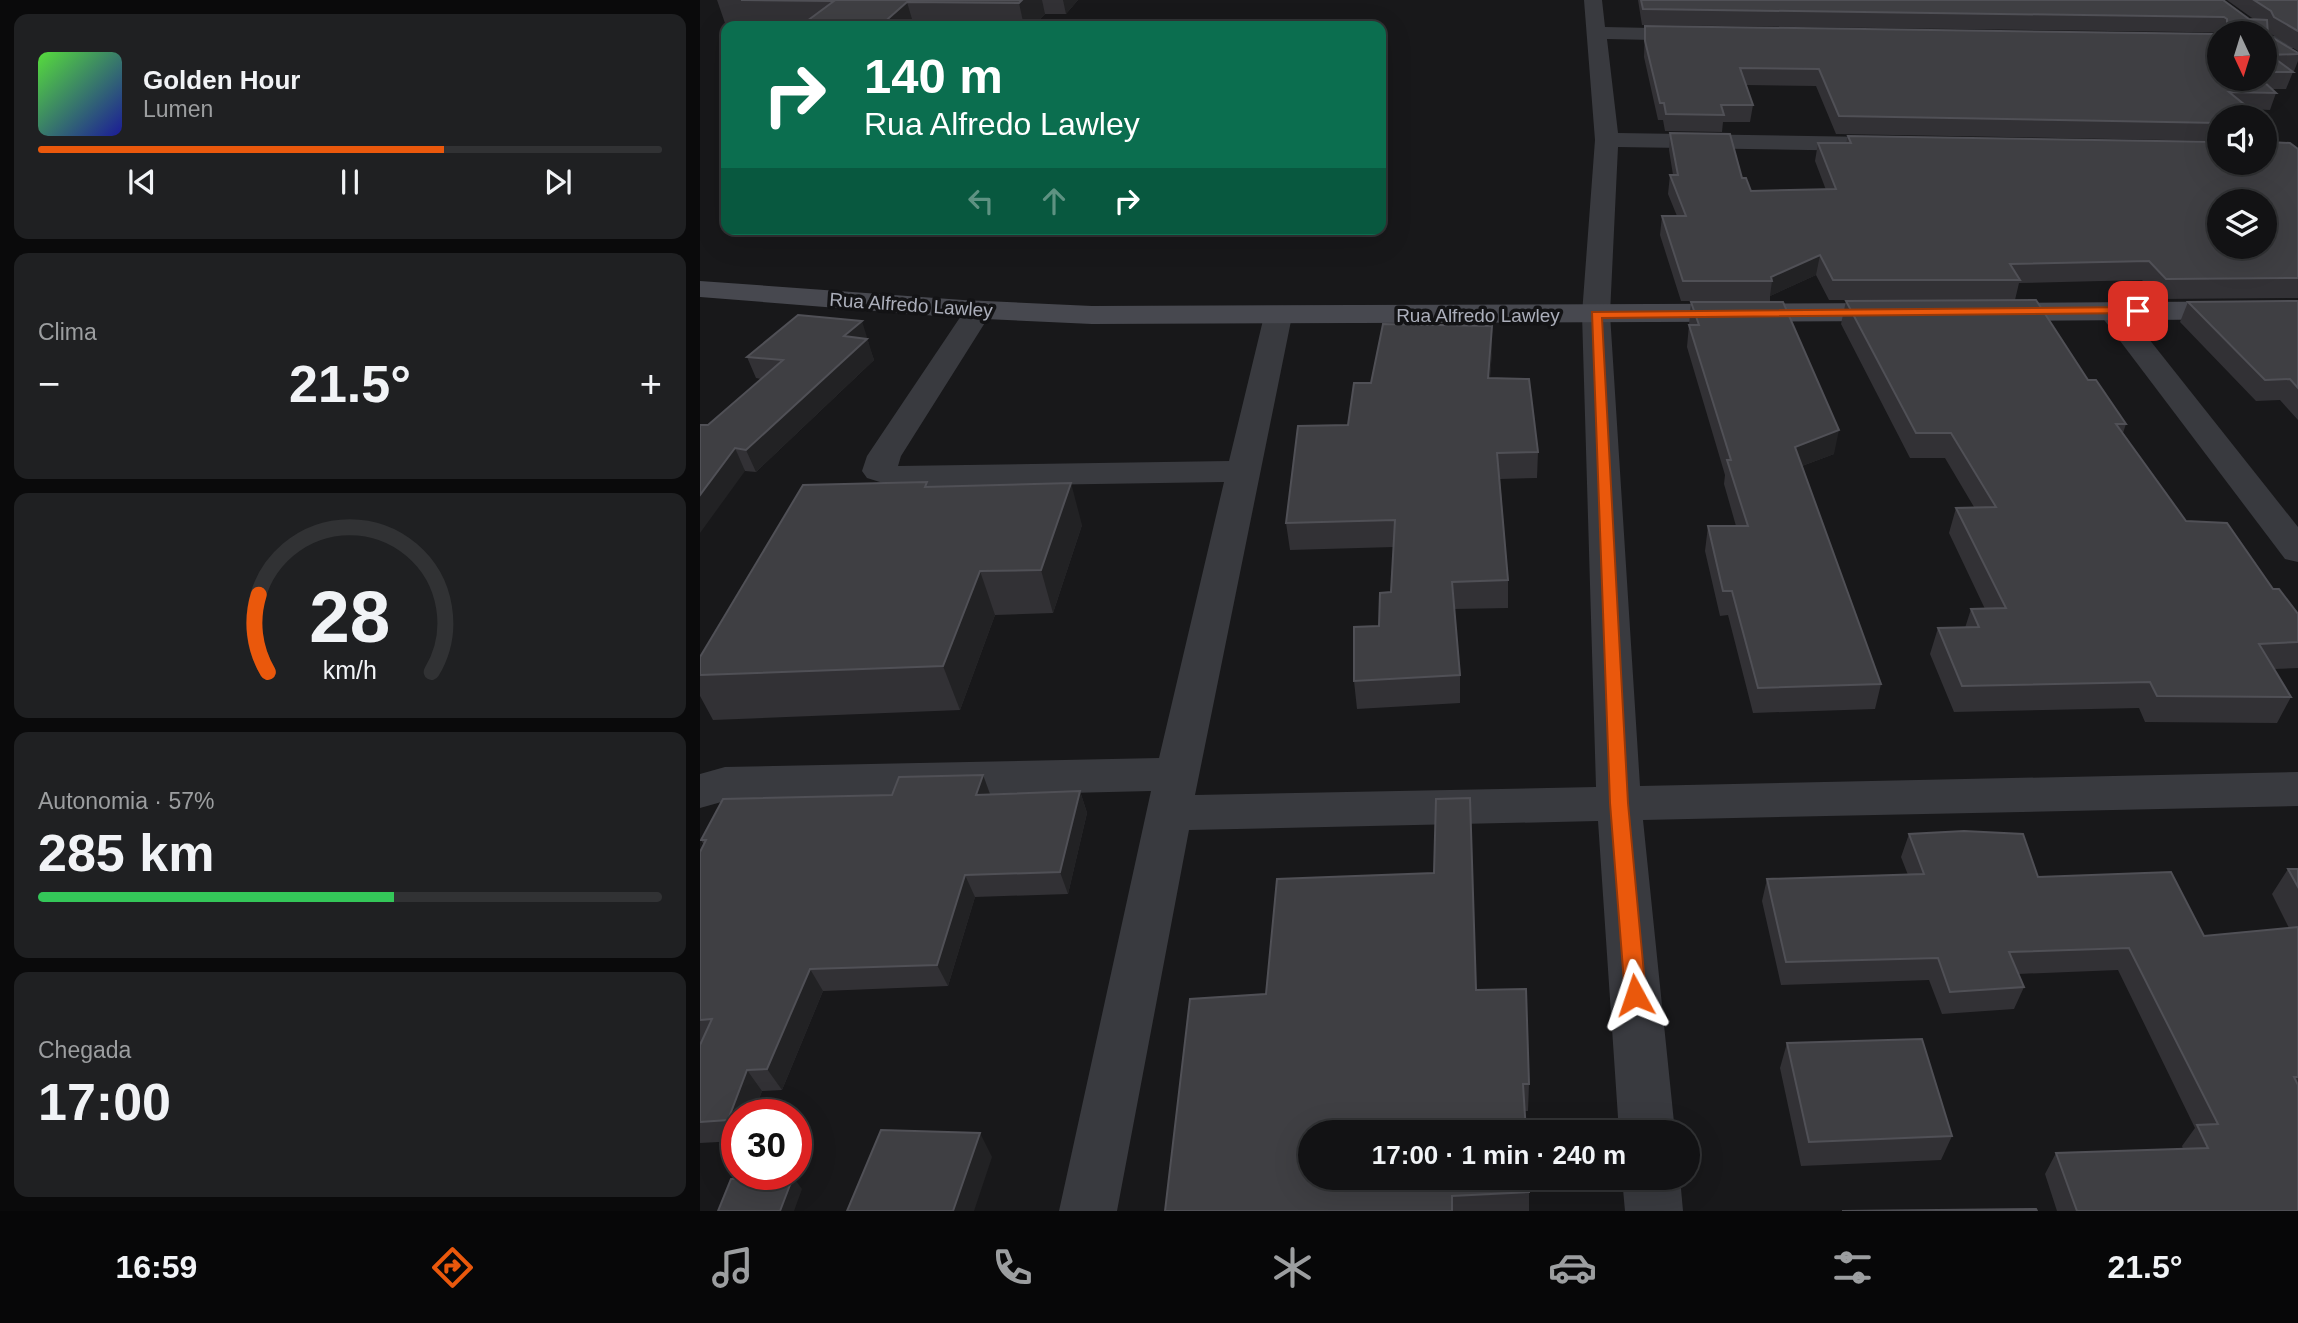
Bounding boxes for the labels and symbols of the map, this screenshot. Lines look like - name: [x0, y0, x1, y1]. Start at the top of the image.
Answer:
- north arrow: [2207, 21, 2277, 91]
- pin: [2108, 281, 2168, 341]
- street label: Rua Alfredo Lawley: [829, 289, 994, 321]
- street label: Rua Alfredo Lawley: [1396, 305, 1560, 326]
- position arrow: [1598, 958, 1672, 1032]
- speed limit sign: 30: [721, 1099, 812, 1190]

